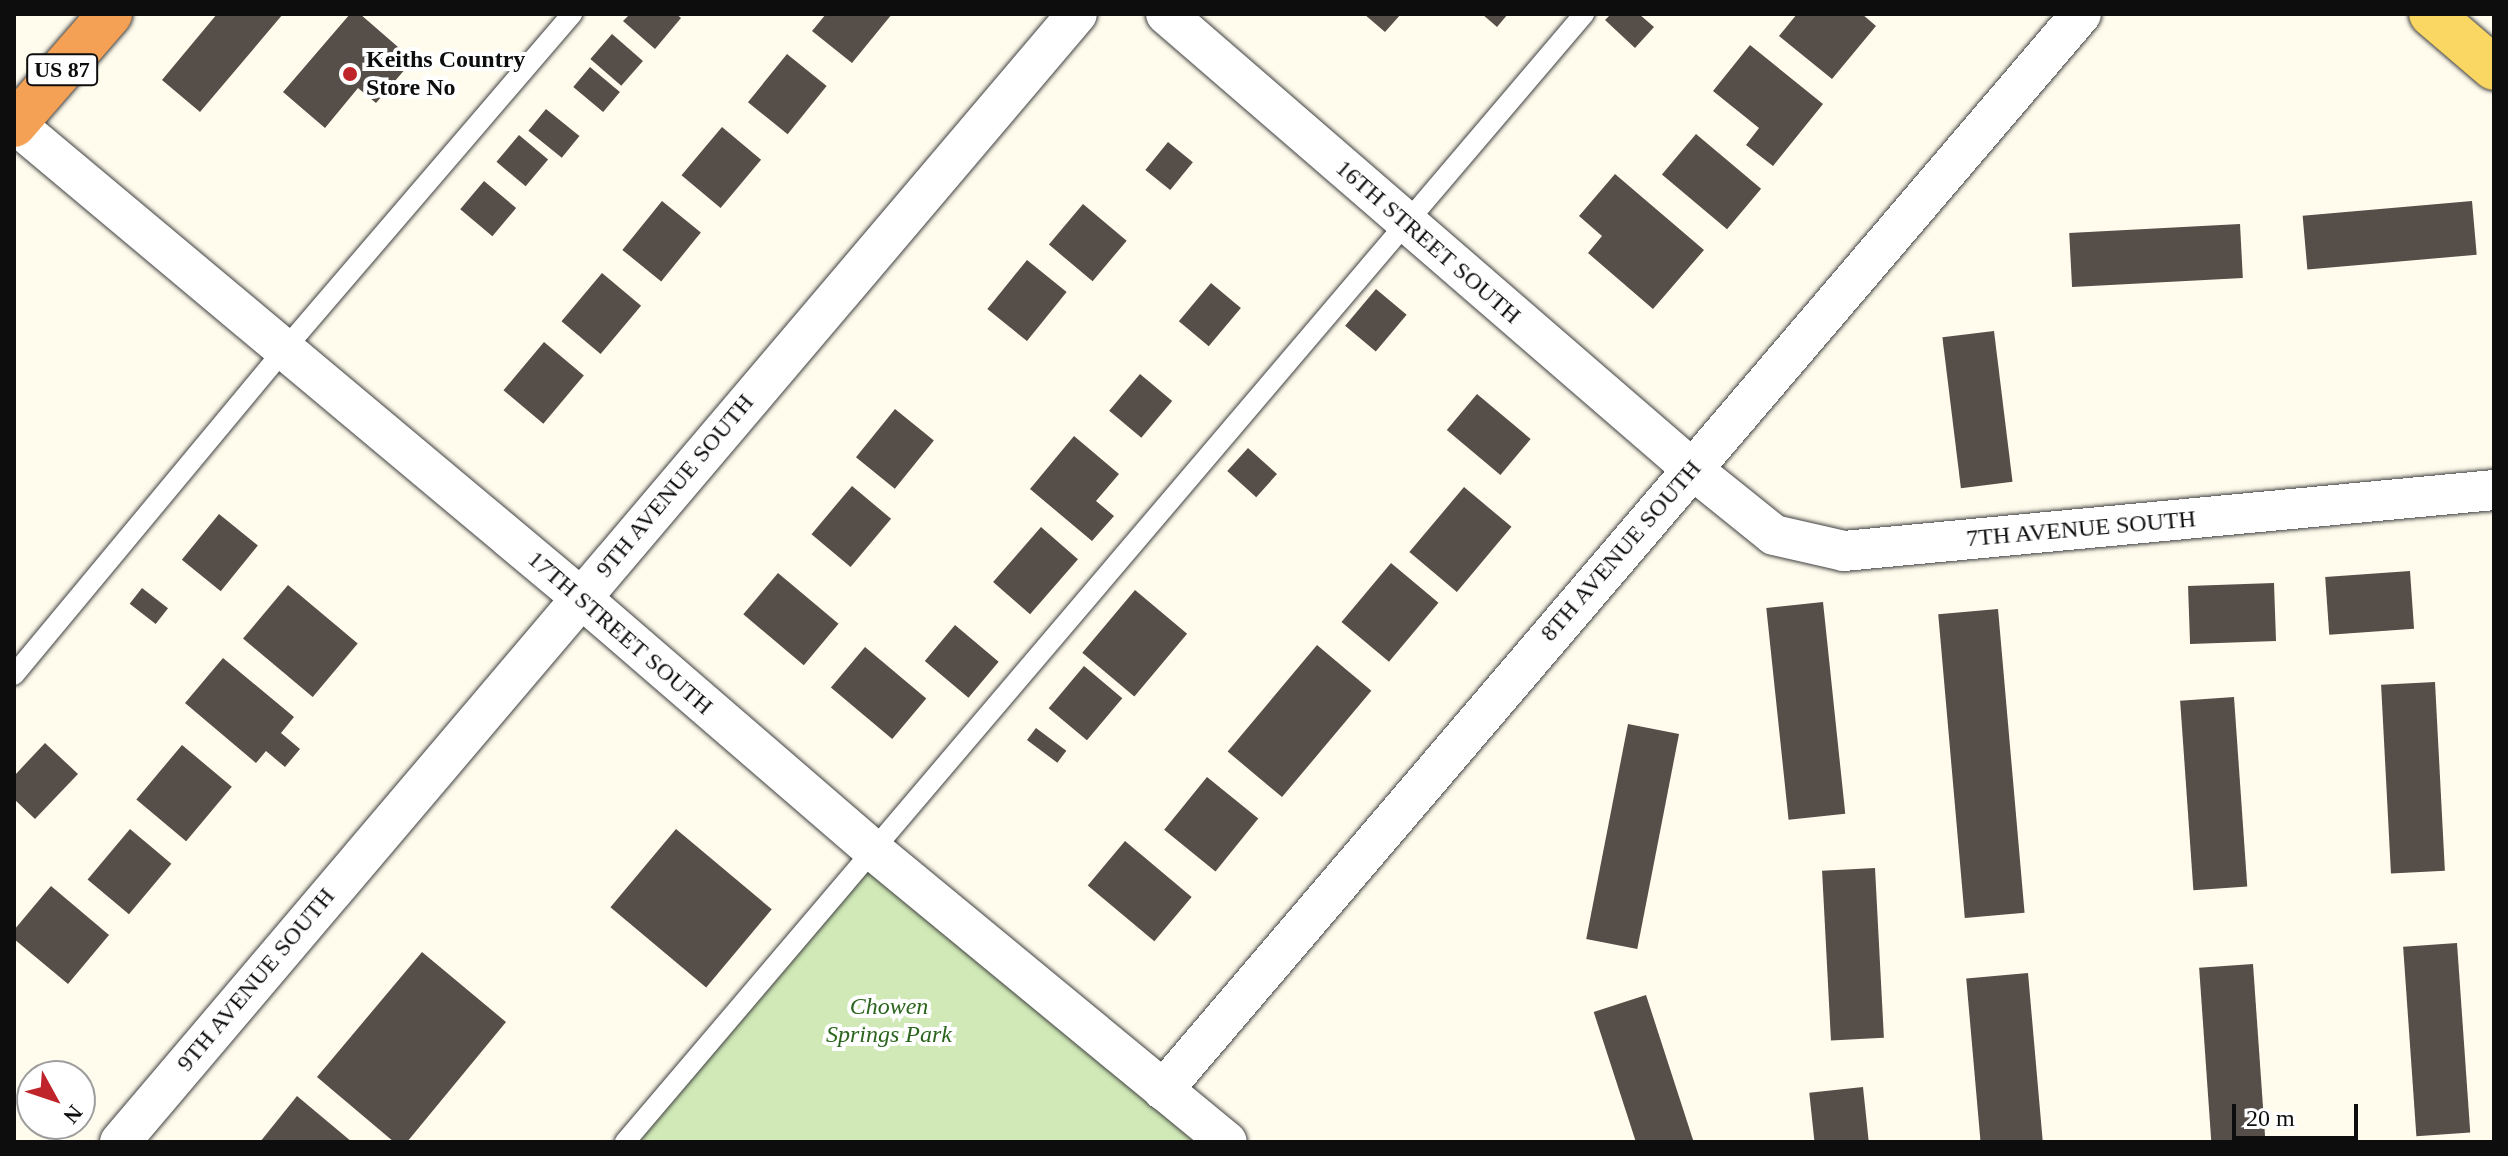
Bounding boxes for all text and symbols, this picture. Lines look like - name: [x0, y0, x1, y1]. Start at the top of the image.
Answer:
- place label: Keiths Country Store No: [366, 46, 525, 102]
- road number: US 87: [26, 52, 98, 88]
- marker: Keiths Country Store No: [341, 65, 359, 83]
- street label: 16TH STREET SOUTH: [1329, 154, 1527, 330]
- street label: 9TH AVENUE SOUTH: [590, 388, 760, 584]
- street label: 8TH AVENUE SOUTH: [1534, 454, 1708, 648]
- street label: 7TH AVENUE SOUTH: [1964, 505, 2198, 553]
- street label: 17TH STREET SOUTH: [521, 545, 719, 721]
- street label: 9TH AVENUE SOUTH: [171, 882, 341, 1078]
- park label: Chowen Springs Park: [826, 993, 952, 1049]
- north arrow: [16, 1060, 96, 1140]
- scale bar: [2236, 1088, 2362, 1138]
- text: N: [59, 1100, 88, 1129]
- text: 20 m: [2246, 1105, 2295, 1131]

